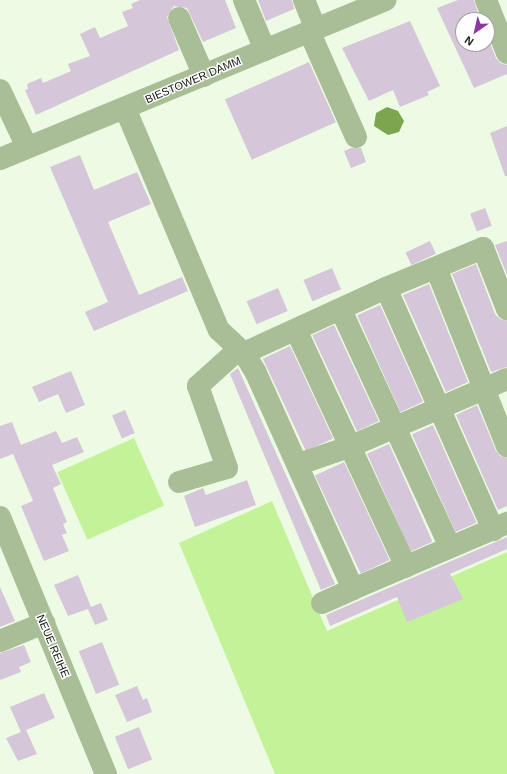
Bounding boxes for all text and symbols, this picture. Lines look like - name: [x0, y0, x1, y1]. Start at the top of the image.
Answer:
- north arrow: [455, 12, 495, 52]
- text: N: [462, 34, 476, 48]
- street label: BIESTOWER DAMM: [143, 54, 243, 106]
- street label: NEUE REIHE: [34, 612, 72, 680]

